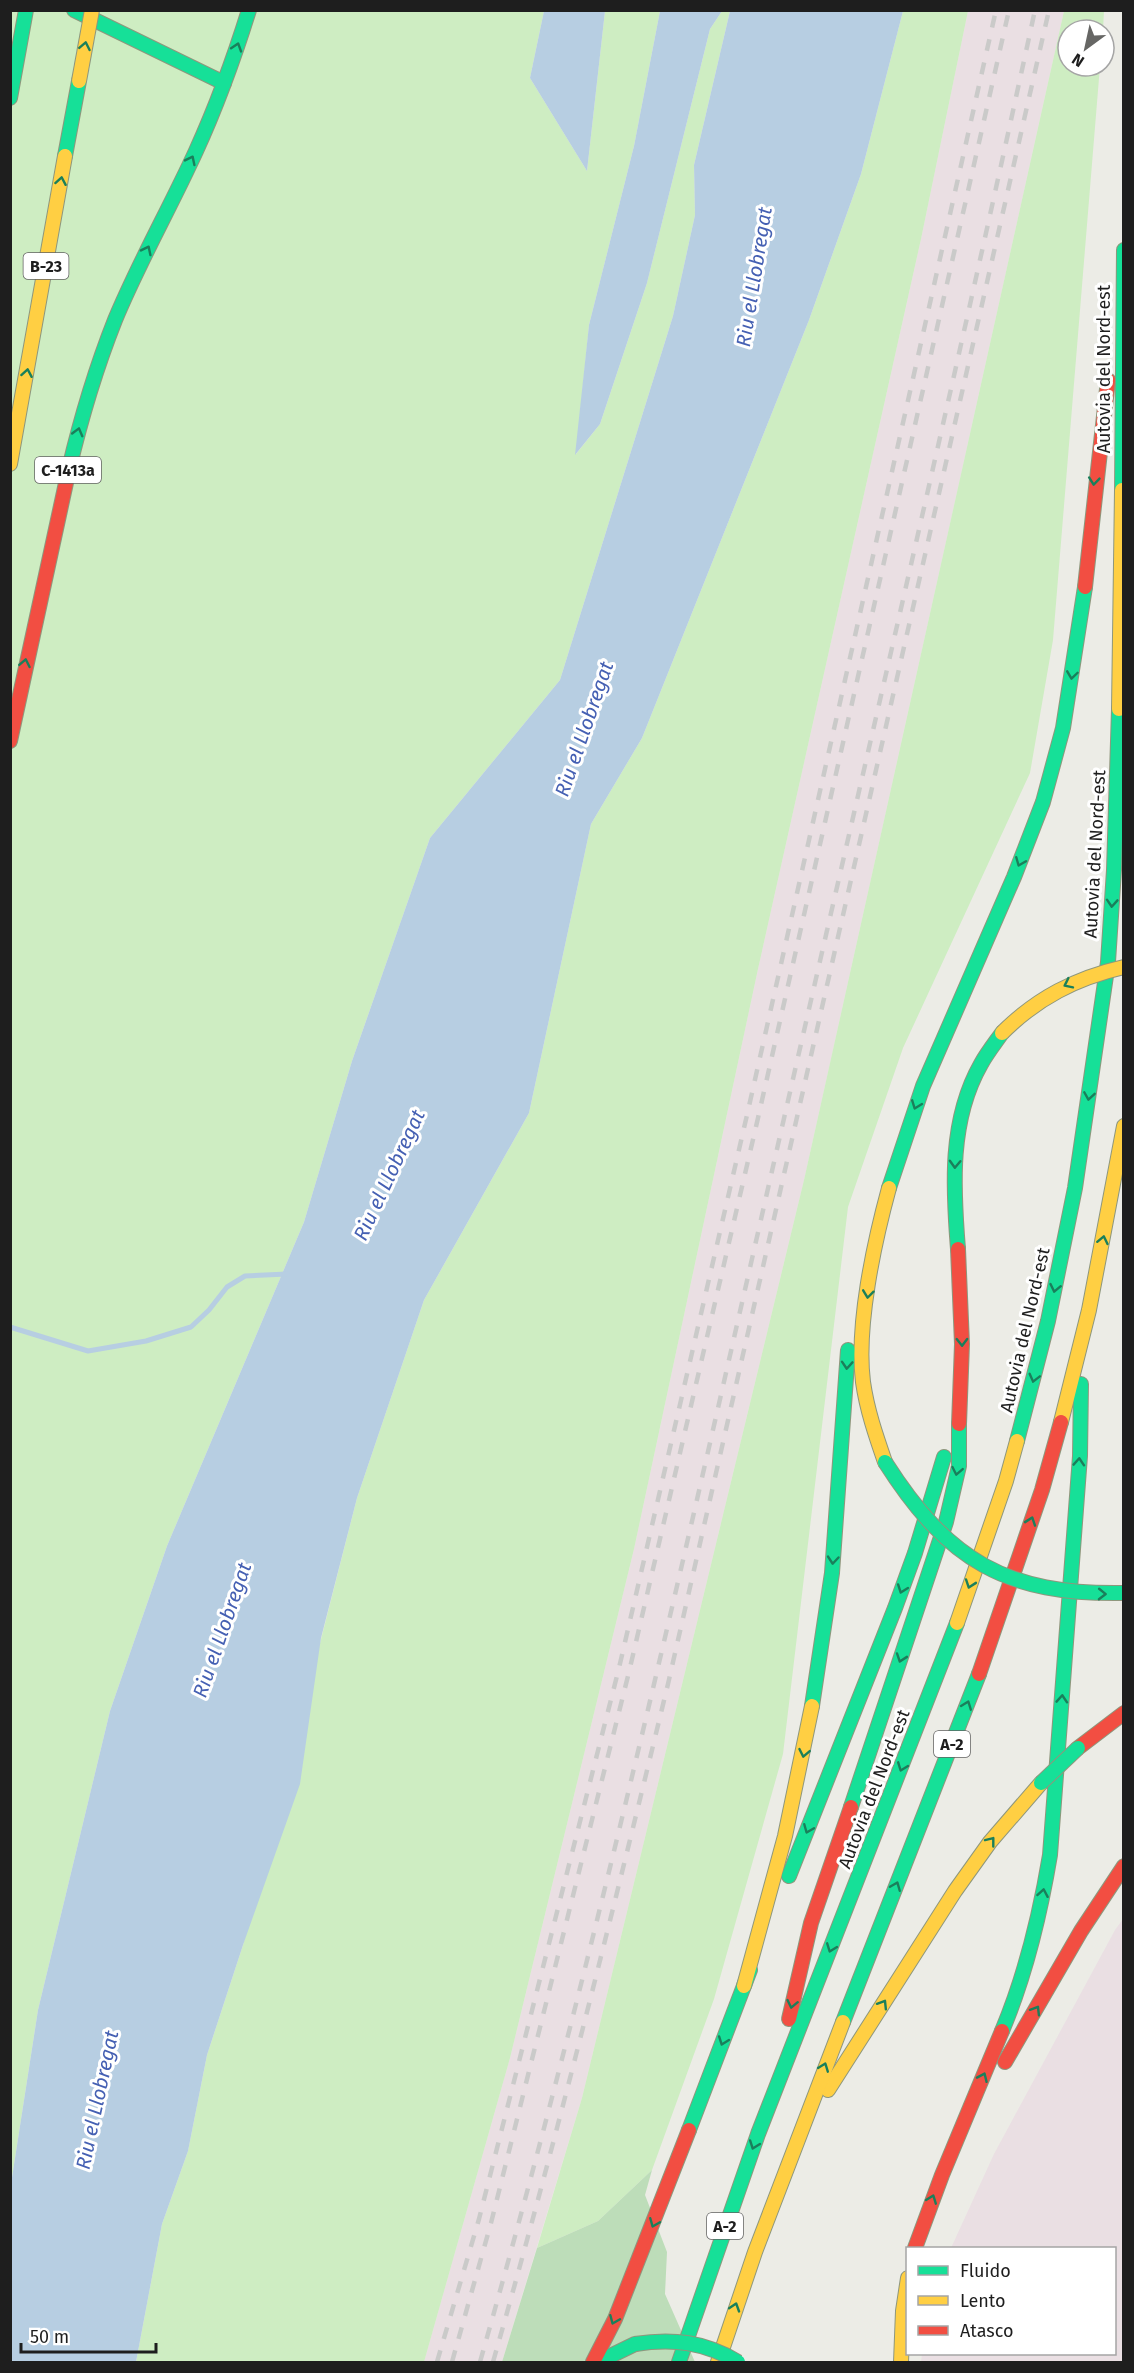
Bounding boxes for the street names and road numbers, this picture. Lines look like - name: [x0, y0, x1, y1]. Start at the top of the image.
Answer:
- road number: B-23: [24, 253, 68, 279]
- street label: Autovia del Nord-est: [1093, 284, 1115, 453]
- road number: C-1413a: [35, 457, 101, 483]
- street label: Autovia del Nord-est: [1080, 769, 1110, 939]
- street label: Autovia del Nord-est: [995, 1245, 1055, 1415]
- street label: Autovia del Nord-est: [834, 1706, 915, 1872]
- road number: A-2: [934, 1731, 970, 1757]
- road number: A-2: [707, 2213, 743, 2239]

